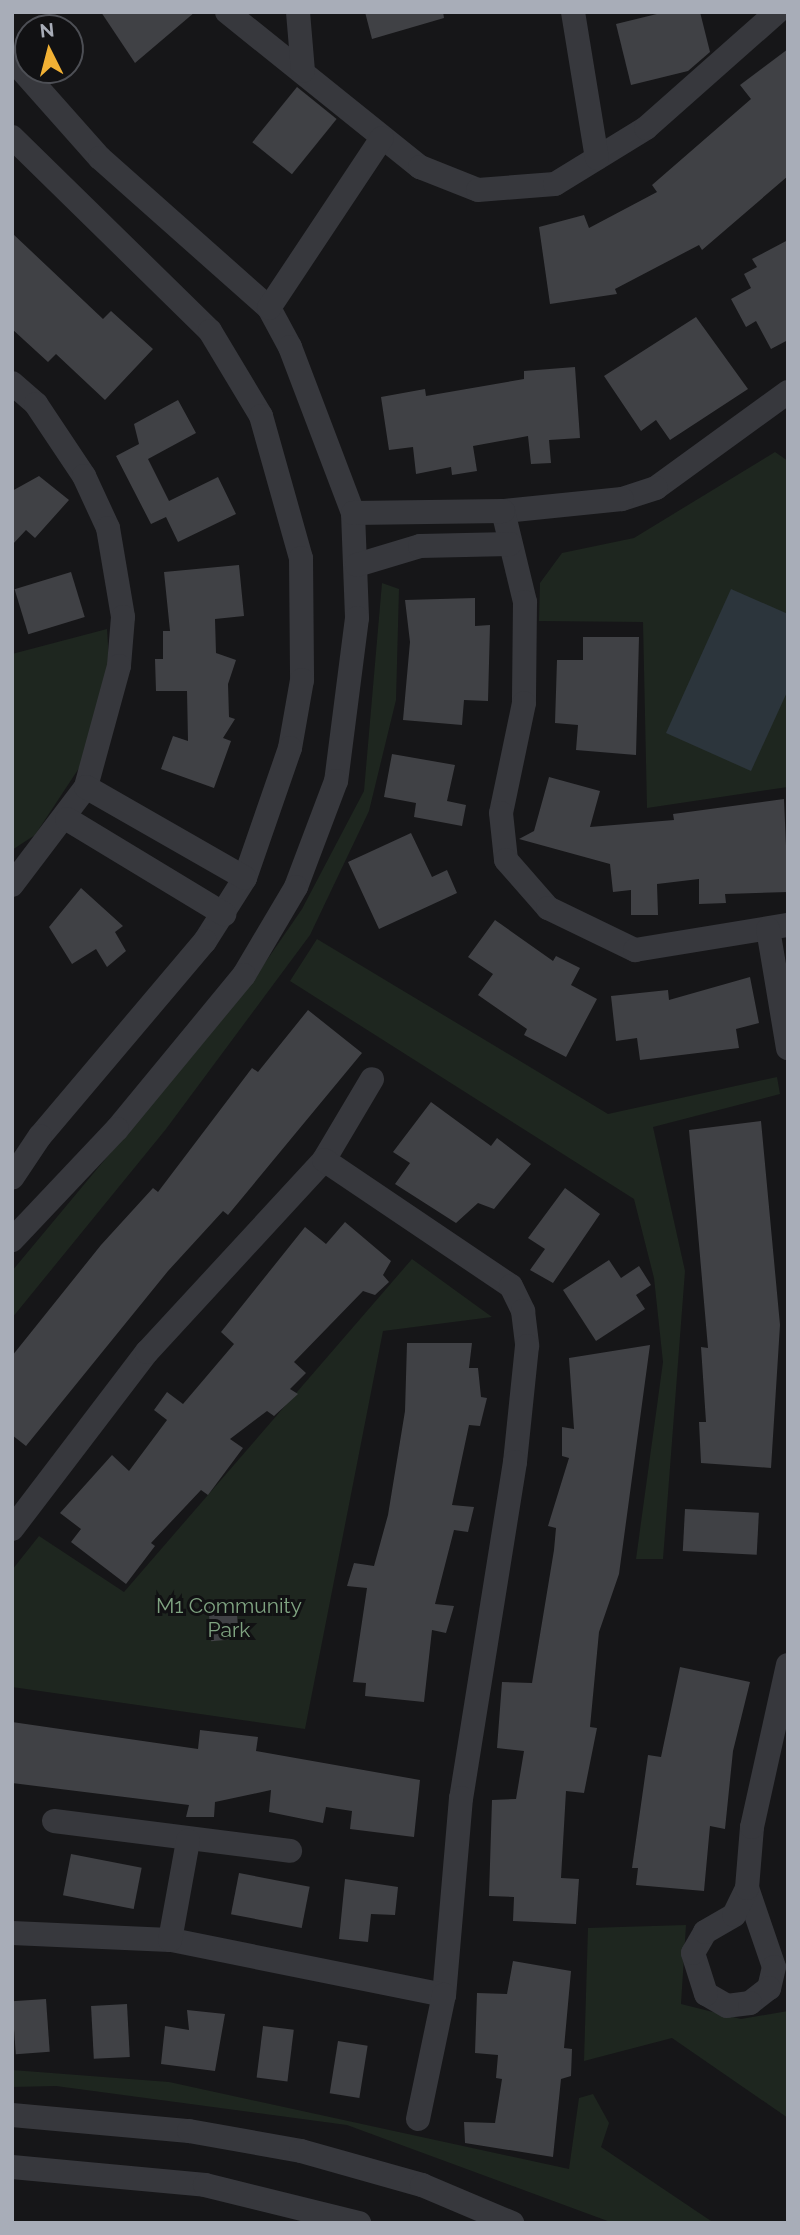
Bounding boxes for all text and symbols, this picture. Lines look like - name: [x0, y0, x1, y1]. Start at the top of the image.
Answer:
- north arrow: [14, 14, 84, 84]
- text: N: [39, 18, 55, 42]
- park label: M1 Community Park: [156, 1593, 302, 1643]

